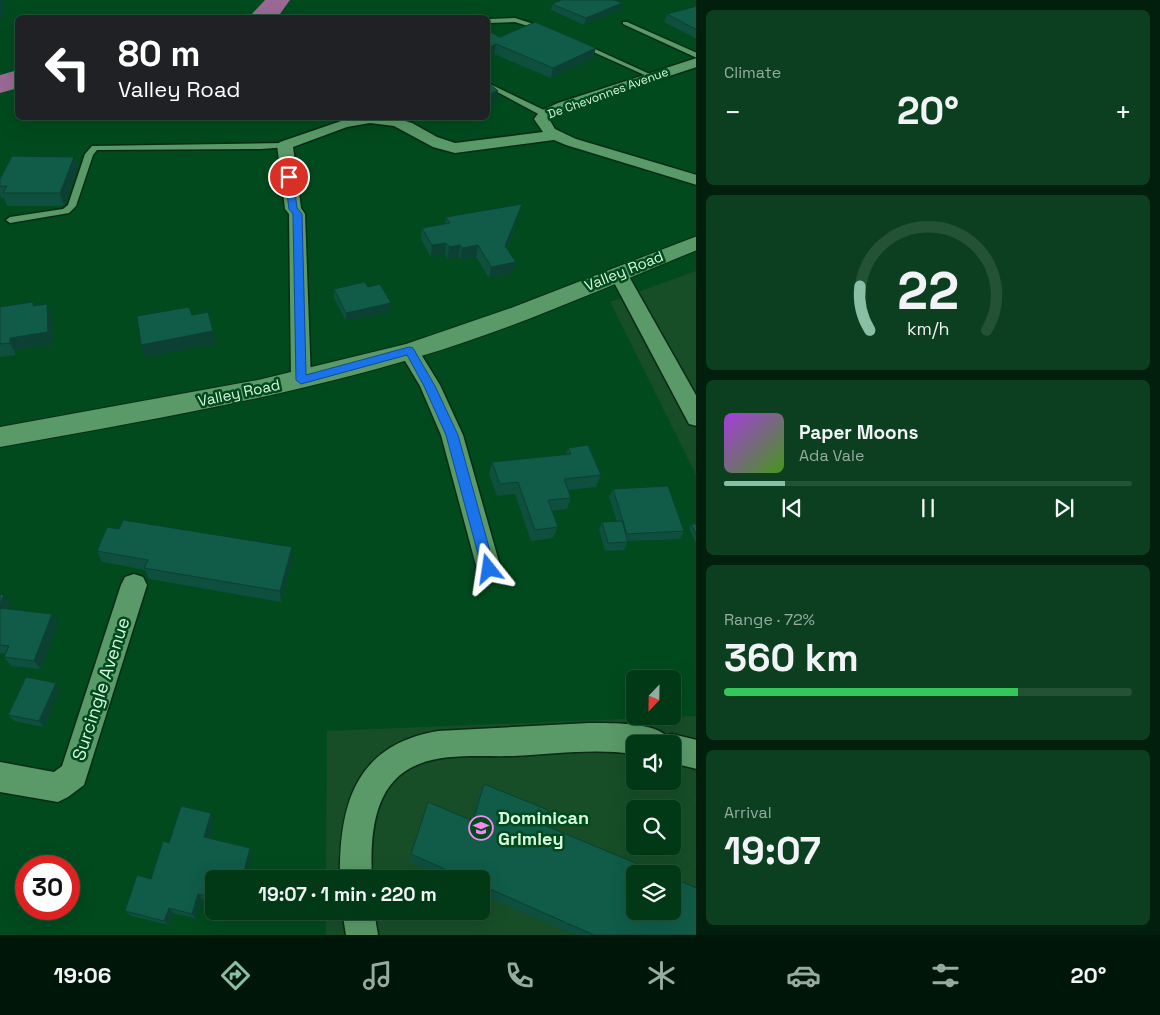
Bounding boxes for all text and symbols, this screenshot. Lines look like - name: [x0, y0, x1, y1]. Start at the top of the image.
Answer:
- text: 80 m: [118, 32, 200, 76]
- icon: left: [35, 35, 100, 100]
- text: Climate: [724, 62, 781, 83]
- street label: De Chevonnes Avenue: [546, 64, 670, 122]
- text: Valley Road: [118, 75, 240, 103]
- text: 20°: [897, 87, 959, 135]
- text: −: [724, 94, 741, 130]
- text: +: [1115, 94, 1132, 130]
- pin: [268, 156, 310, 198]
- icon: arrive: [275, 163, 303, 191]
- street label: Valley Road: [582, 246, 666, 295]
- text: 22: [897, 258, 959, 324]
- text: km/h: [907, 317, 949, 340]
- street label: Valley Road: [196, 375, 282, 410]
- text: Paper Moons: [799, 420, 918, 445]
- text: Ada Vale: [799, 445, 864, 466]
- icon: previous: [778, 494, 806, 522]
- icon: pause: [914, 494, 942, 522]
- icon: next: [1050, 494, 1078, 522]
- position arrow: [462, 542, 514, 594]
- text: Range · 72%: [724, 609, 815, 630]
- street label: Surcingle Avenue: [67, 614, 135, 763]
- text: 360 km: [724, 634, 859, 682]
- north arrow: [626, 670, 681, 725]
- map controls: [626, 670, 681, 920]
- button: sound: [626, 735, 681, 790]
- button: search: [626, 800, 681, 855]
- text: Arrival: [724, 802, 772, 823]
- place label: Dominican Grimley: [498, 806, 589, 850]
- school or university icon: Dominican Grimley: [468, 815, 494, 841]
- text: 19:07: [724, 827, 821, 875]
- speed limit sign: 30: [15, 855, 80, 920]
- button: layers: [626, 865, 681, 920]
- text: 19:07 · 1 min · 220 m: [258, 882, 437, 907]
- icon: directions: [218, 958, 253, 993]
- icon: music: [360, 958, 395, 993]
- icon: phone: [502, 958, 537, 993]
- icon: climate: [644, 958, 679, 993]
- icon: car: [786, 958, 821, 993]
- icon: filters: [928, 958, 963, 993]
- text: 19:06: [54, 961, 111, 989]
- text: 20°: [1070, 961, 1106, 989]

